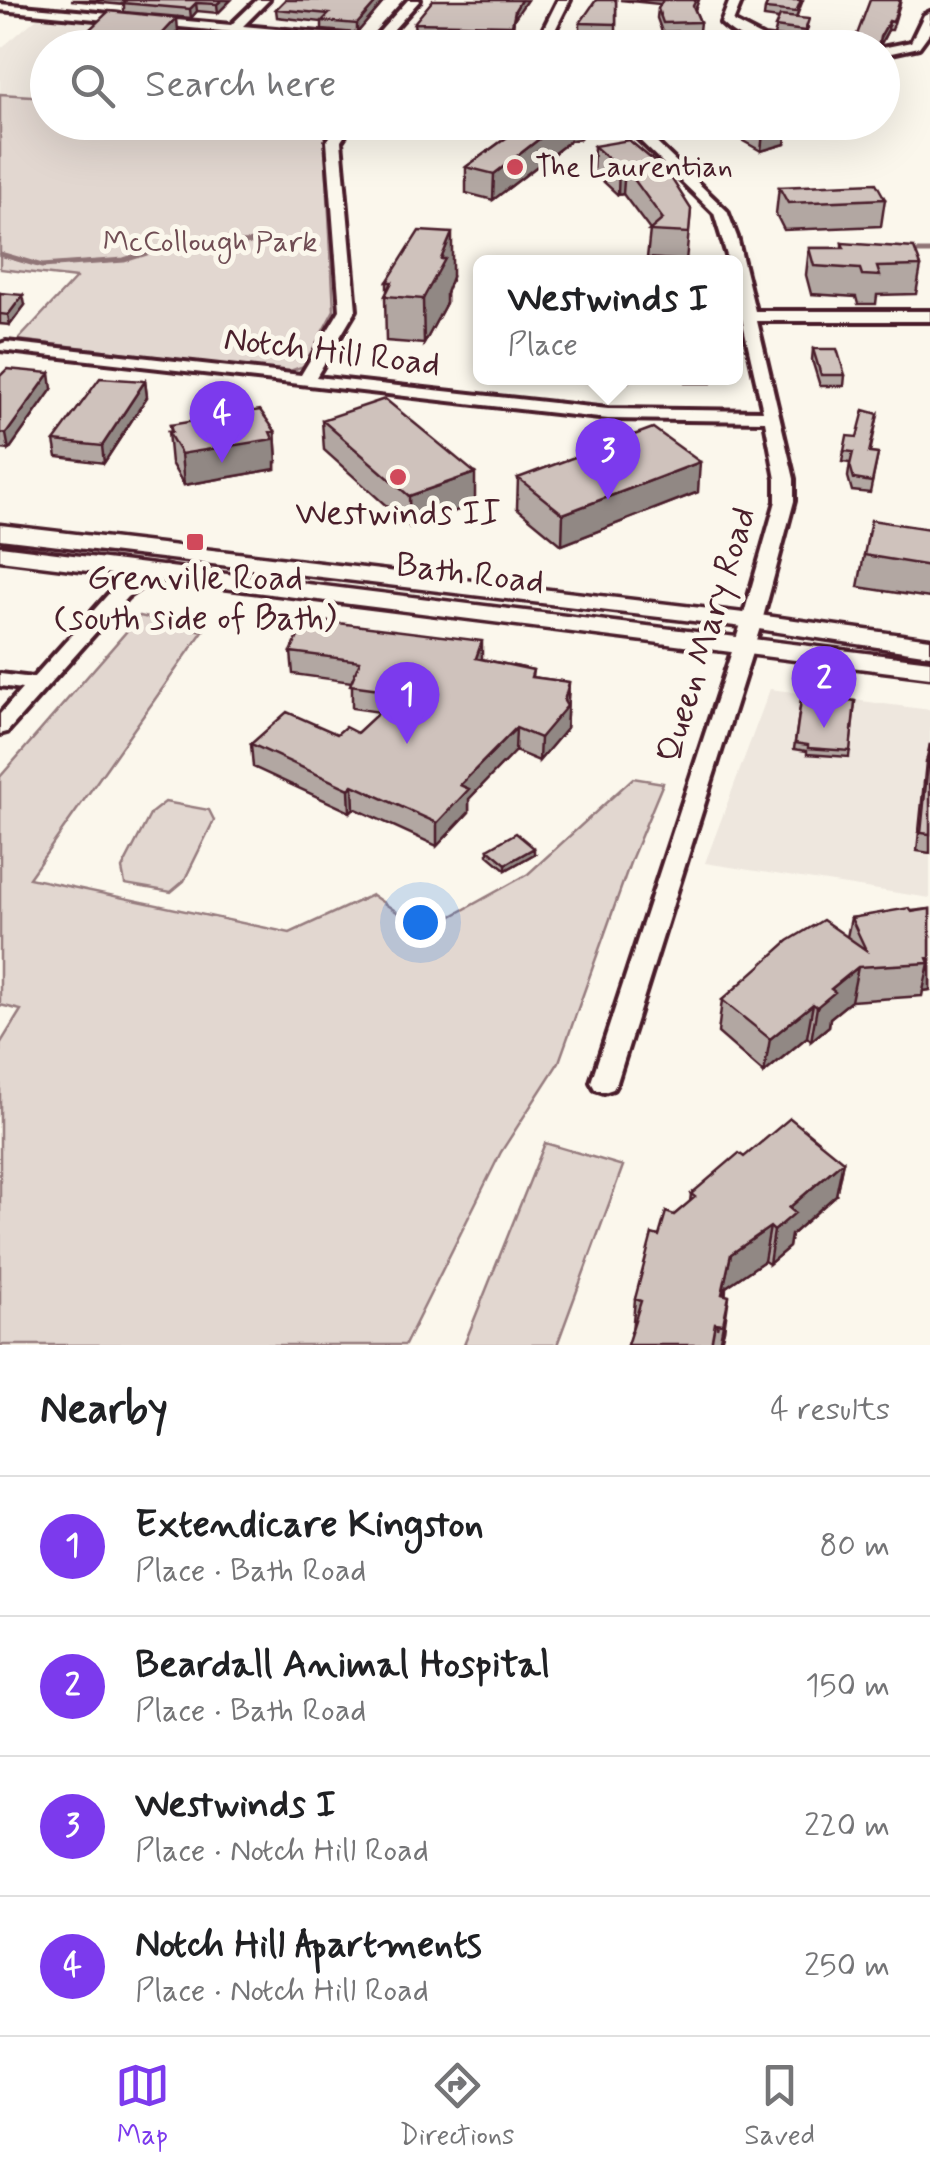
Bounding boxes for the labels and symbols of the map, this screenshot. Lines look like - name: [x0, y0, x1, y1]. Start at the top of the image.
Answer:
- place label: The Laurentian: [535, 148, 733, 187]
- marker: The Laurentian: [504, 156, 526, 178]
- park label: McCollough Park: [103, 223, 317, 264]
- street label: Notch Hill Road: [221, 316, 443, 388]
- pin: 4: [190, 380, 254, 463]
- pin: 3: [576, 418, 640, 500]
- marker: Westwinds II: [387, 466, 409, 488]
- place label: Westwinds II: [295, 491, 501, 537]
- street label: Queen Mary Road: [646, 502, 768, 768]
- marker: Grenville Road (south side of Bath): [184, 531, 206, 553]
- street label: Bath Road: [393, 542, 547, 606]
- place label: Grenville Road (south side of Bath): [53, 556, 337, 642]
- pin: 2: [792, 646, 856, 728]
- pin: 1: [374, 662, 440, 744]
- your location: [395, 897, 446, 948]

